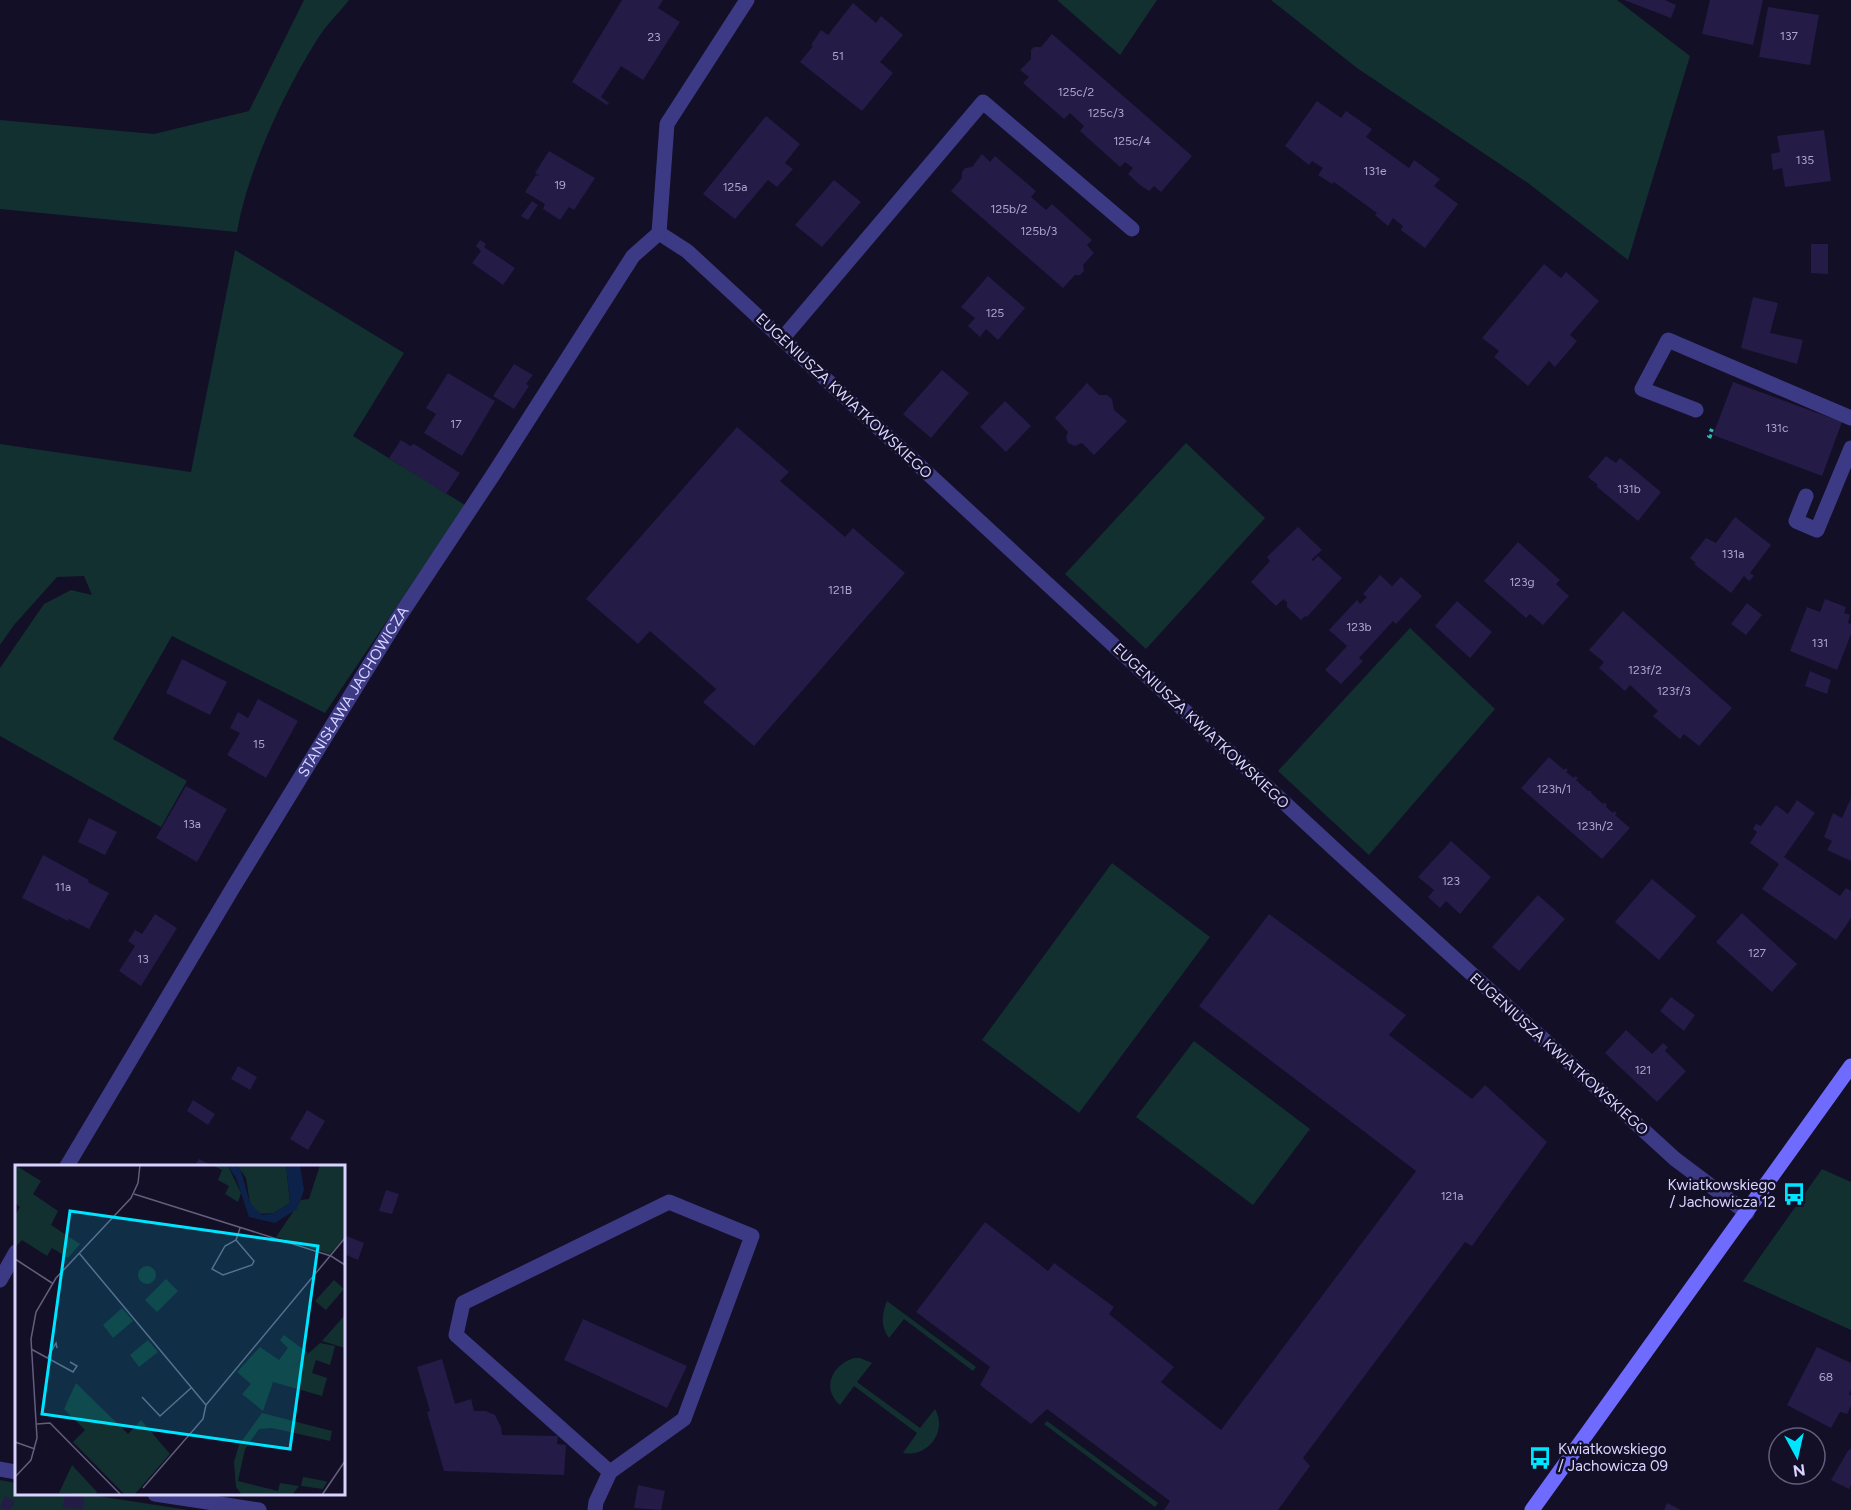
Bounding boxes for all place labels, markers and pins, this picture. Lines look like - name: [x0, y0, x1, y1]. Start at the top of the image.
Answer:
- place label: Kwiatkowskiego / Jachowicza 12: [1668, 1176, 1776, 1211]
- bus stop icon: Kwiatkowskiego / Jachowicza 12: [1781, 1181, 1807, 1207]
- place label: Kwiatkowskiego / Jachowicza 09: [1558, 1440, 1668, 1475]
- bus stop icon: Kwiatkowskiego / Jachowicza 09: [1527, 1445, 1553, 1471]

